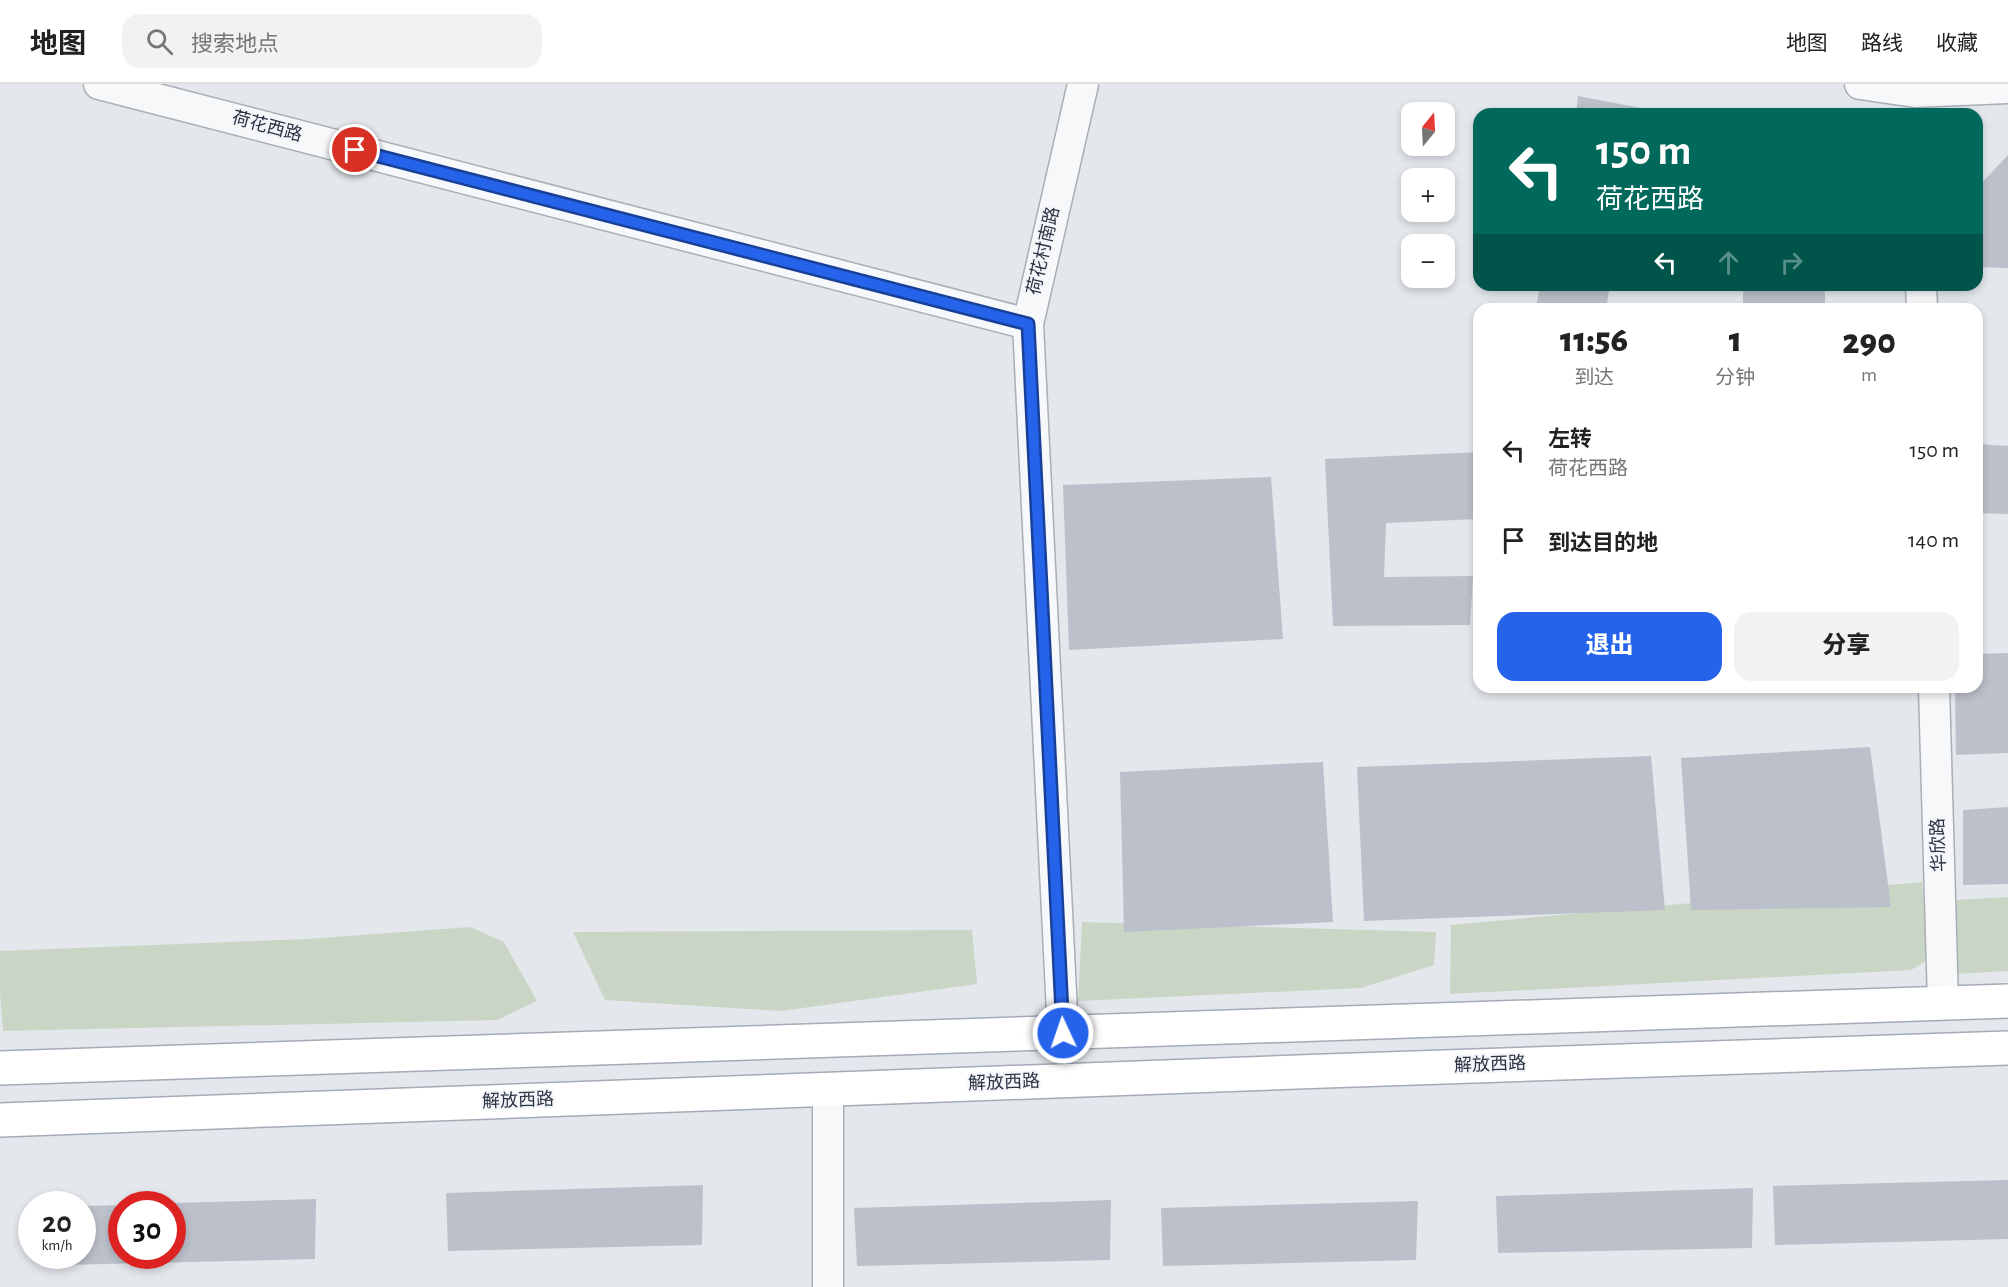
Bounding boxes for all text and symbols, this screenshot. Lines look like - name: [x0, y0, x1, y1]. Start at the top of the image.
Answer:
- search box: [122, 14, 542, 68]
- icon: search: [143, 25, 176, 58]
- text: 地图: [30, 31, 86, 59]
- text: 搜索地点: [191, 33, 279, 55]
- text: 地图: [1786, 33, 1828, 54]
- text: 路线: [1861, 33, 1903, 54]
- text: 收藏: [1936, 33, 1978, 54]
- north arrow: [1401, 102, 1455, 156]
- map controls: [1401, 102, 1455, 288]
- street label: 荷花西路: [230, 107, 305, 145]
- pin: [329, 124, 380, 175]
- text: 150 m: [1596, 130, 1691, 172]
- icon: left: [1497, 132, 1575, 210]
- icon: arrive: [338, 133, 371, 166]
- button: +: [1401, 168, 1455, 222]
- text: 荷花西路: [1596, 186, 1704, 213]
- street label: 荷花村南路: [1023, 205, 1063, 297]
- button: −: [1401, 234, 1455, 288]
- icon: left: [1649, 246, 1682, 279]
- icon: ahead: [1712, 246, 1745, 279]
- icon: right: [1775, 246, 1808, 279]
- text: 11:56: [1560, 322, 1628, 358]
- text: 1: [1729, 322, 1742, 358]
- text: 290: [1842, 324, 1896, 360]
- text: m: [1861, 365, 1877, 385]
- text: 到达: [1574, 368, 1614, 388]
- text: 分钟: [1715, 368, 1755, 388]
- text: 左转: [1548, 428, 1592, 450]
- icon: left: [1497, 434, 1530, 467]
- text: 150 m: [1909, 439, 1959, 461]
- text: 荷花西路: [1548, 459, 1628, 479]
- icon: arrive: [1497, 524, 1530, 557]
- text: 140 m: [1908, 529, 1959, 551]
- text: 到达目的地: [1548, 532, 1658, 554]
- button: 退出: [1497, 612, 1722, 681]
- button: 分享: [1734, 612, 1959, 681]
- street label: 华欣路: [1927, 818, 1949, 872]
- position arrow: [1031, 1001, 1095, 1065]
- street label: 解放西路: [1454, 1053, 1526, 1075]
- street label: 解放西路: [968, 1071, 1040, 1093]
- street label: 解放西路: [482, 1089, 554, 1111]
- speed limit sign: 30: [108, 1191, 186, 1269]
- text: 20: [42, 1208, 72, 1238]
- text: km/h: [42, 1238, 72, 1253]

